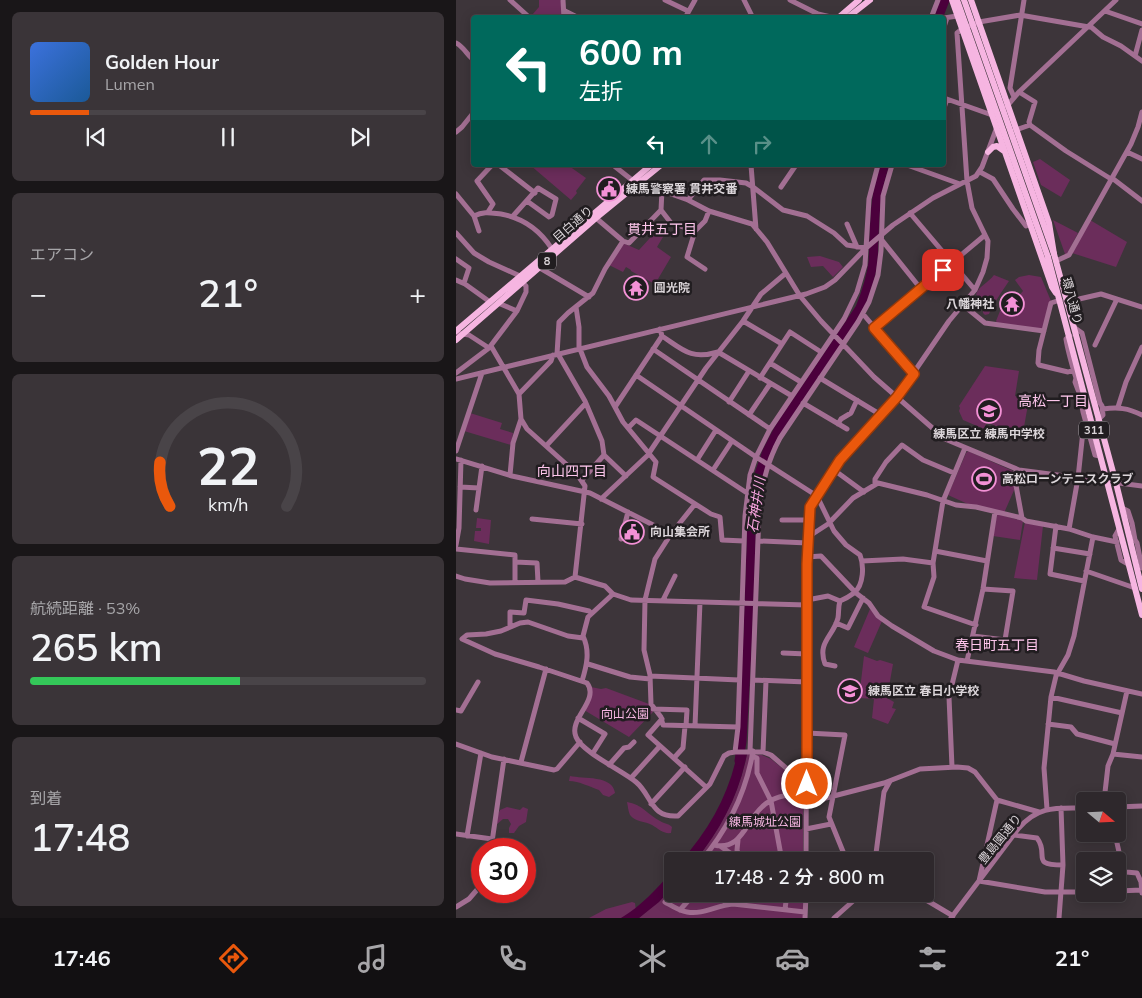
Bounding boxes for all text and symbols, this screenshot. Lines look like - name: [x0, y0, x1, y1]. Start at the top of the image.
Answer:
- text: 600 m: [579, 30, 683, 74]
- icon: left: [496, 35, 561, 100]
- text: Golden Hour: [105, 50, 219, 74]
- text: Lumen: [105, 74, 155, 94]
- text: 左折: [579, 77, 623, 105]
- icon: previous: [82, 123, 110, 151]
- icon: pause: [214, 123, 242, 151]
- icon: next: [346, 123, 374, 151]
- icon: left: [642, 130, 670, 158]
- icon: ahead: [695, 130, 723, 158]
- icon: right: [748, 130, 776, 158]
- public building icon: 練馬警察署 貫井交番: [596, 176, 622, 202]
- place label: 練馬警察署 貫井交番: [626, 181, 738, 196]
- street label: 目白通り: [550, 202, 596, 245]
- district label: 貫井五丁目: [627, 220, 697, 238]
- text: エアコン: [30, 244, 94, 264]
- pin: [922, 249, 964, 291]
- road number: 8: [538, 252, 556, 270]
- icon: arrive: [929, 256, 957, 284]
- text: 21°: [198, 269, 258, 317]
- temple icon: 圓光院: [623, 275, 649, 301]
- text: −: [30, 276, 47, 311]
- text: +: [409, 276, 426, 311]
- street label: 環八通り: [1059, 276, 1086, 326]
- place label: 圓光院: [654, 280, 690, 295]
- temple icon: 八幡神社: [999, 291, 1025, 317]
- place label: 八幡神社: [946, 296, 994, 311]
- district label: 高松一丁目: [1018, 392, 1088, 410]
- school or university icon: 練馬区立 練馬中学校: [976, 398, 1002, 424]
- road number: 311: [1079, 422, 1109, 438]
- place label: 練馬区立 練馬中学校: [933, 426, 1045, 441]
- text: 22: [197, 433, 259, 498]
- district label: 向山四丁目: [537, 462, 607, 480]
- sports icon: 高松ローンテニスクラブ: [971, 466, 997, 492]
- place label: 高松ローンテニスクラブ: [1002, 471, 1133, 486]
- water label: 石神井川: [743, 474, 769, 534]
- text: km/h: [208, 493, 248, 515]
- public building icon: 向山集会所: [619, 519, 645, 545]
- place label: 向山集会所: [650, 524, 710, 539]
- text: 航続距離 · 53%: [30, 598, 140, 618]
- text: 265 km: [30, 623, 163, 671]
- district label: 春日町五丁目: [955, 636, 1039, 654]
- school or university icon: 練馬区立 春日小学校: [837, 678, 863, 704]
- place label: 練馬区立 春日小学校: [868, 683, 979, 698]
- park label: 向山公園: [601, 706, 649, 721]
- position arrow: [780, 757, 832, 809]
- text: 到着: [30, 788, 62, 808]
- north arrow: [1076, 792, 1126, 842]
- map controls: [1076, 792, 1126, 902]
- street label: 豊島園通り: [975, 811, 1024, 867]
- text: 17:48: [30, 813, 130, 861]
- park label: 練馬城址公園: [729, 814, 801, 829]
- speed limit sign: 30: [471, 838, 536, 903]
- button: layers: [1076, 852, 1126, 902]
- text: 17:48 · 2 分 · 800 m: [713, 865, 885, 889]
- icon: directions: [216, 941, 251, 976]
- icon: music: [355, 941, 390, 976]
- icon: phone: [495, 941, 530, 976]
- icon: climate: [635, 941, 670, 976]
- icon: car: [775, 941, 810, 976]
- icon: filters: [915, 941, 950, 976]
- text: 17:46: [52, 944, 111, 972]
- text: 21°: [1055, 944, 1089, 972]

